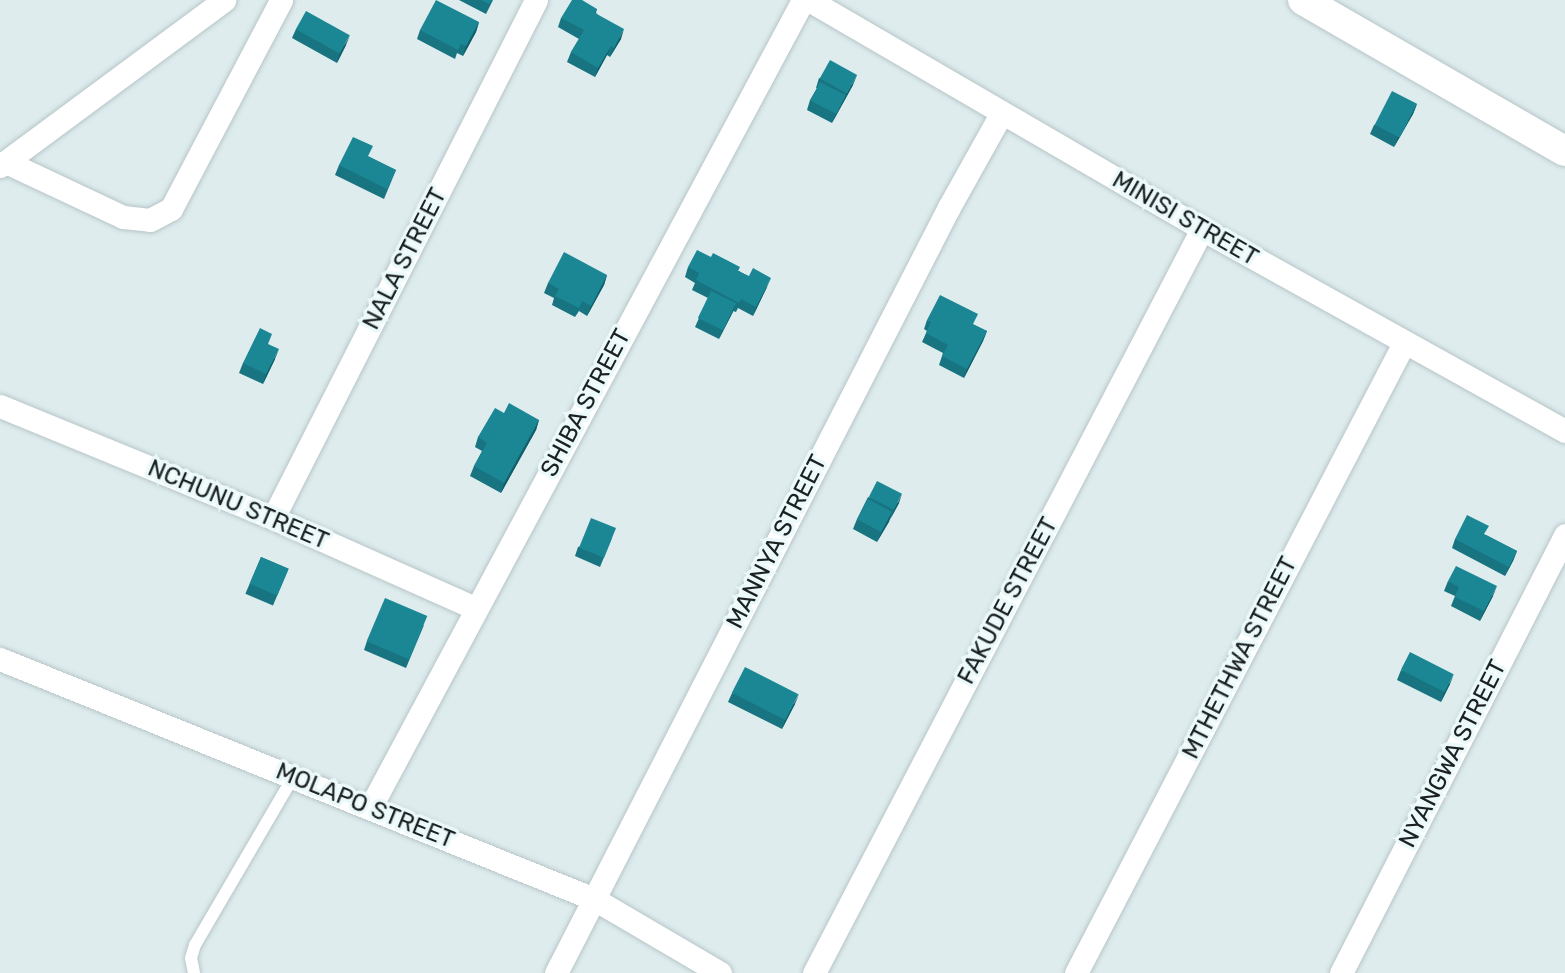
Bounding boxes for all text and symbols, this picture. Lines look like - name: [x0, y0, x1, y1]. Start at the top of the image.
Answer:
- street label: MINISI STREET: [1107, 166, 1263, 272]
- street label: NALA STREET: [357, 183, 453, 335]
- street label: SHIBA STREET: [535, 324, 637, 482]
- street label: MANNYA STREET: [721, 450, 833, 634]
- street label: NCHUNU STREET: [143, 454, 333, 556]
- street label: FAKUDE STREET: [952, 513, 1064, 689]
- street label: MTHETHWA STREET: [1176, 552, 1304, 764]
- street label: NYANGWA STREET: [1393, 655, 1513, 853]
- street label: MOLAPO STREET: [272, 757, 458, 855]

